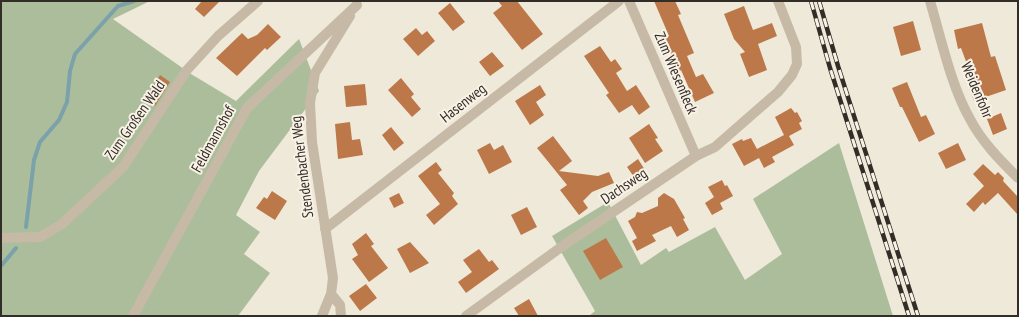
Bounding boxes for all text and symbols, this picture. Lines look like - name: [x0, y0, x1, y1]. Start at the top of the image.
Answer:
- street label: Zum Wiesenfleck: [651, 29, 702, 117]
- street label: Weidenfohr: [957, 59, 998, 122]
- street label: Zum Großen Wald: [100, 76, 169, 163]
- street label: Hasenweg: [436, 79, 489, 126]
- street label: Feldmannshof: [187, 101, 239, 175]
- street label: Stendenbacher Weg: [286, 115, 317, 219]
- street label: Dachsweg: [597, 163, 651, 208]

